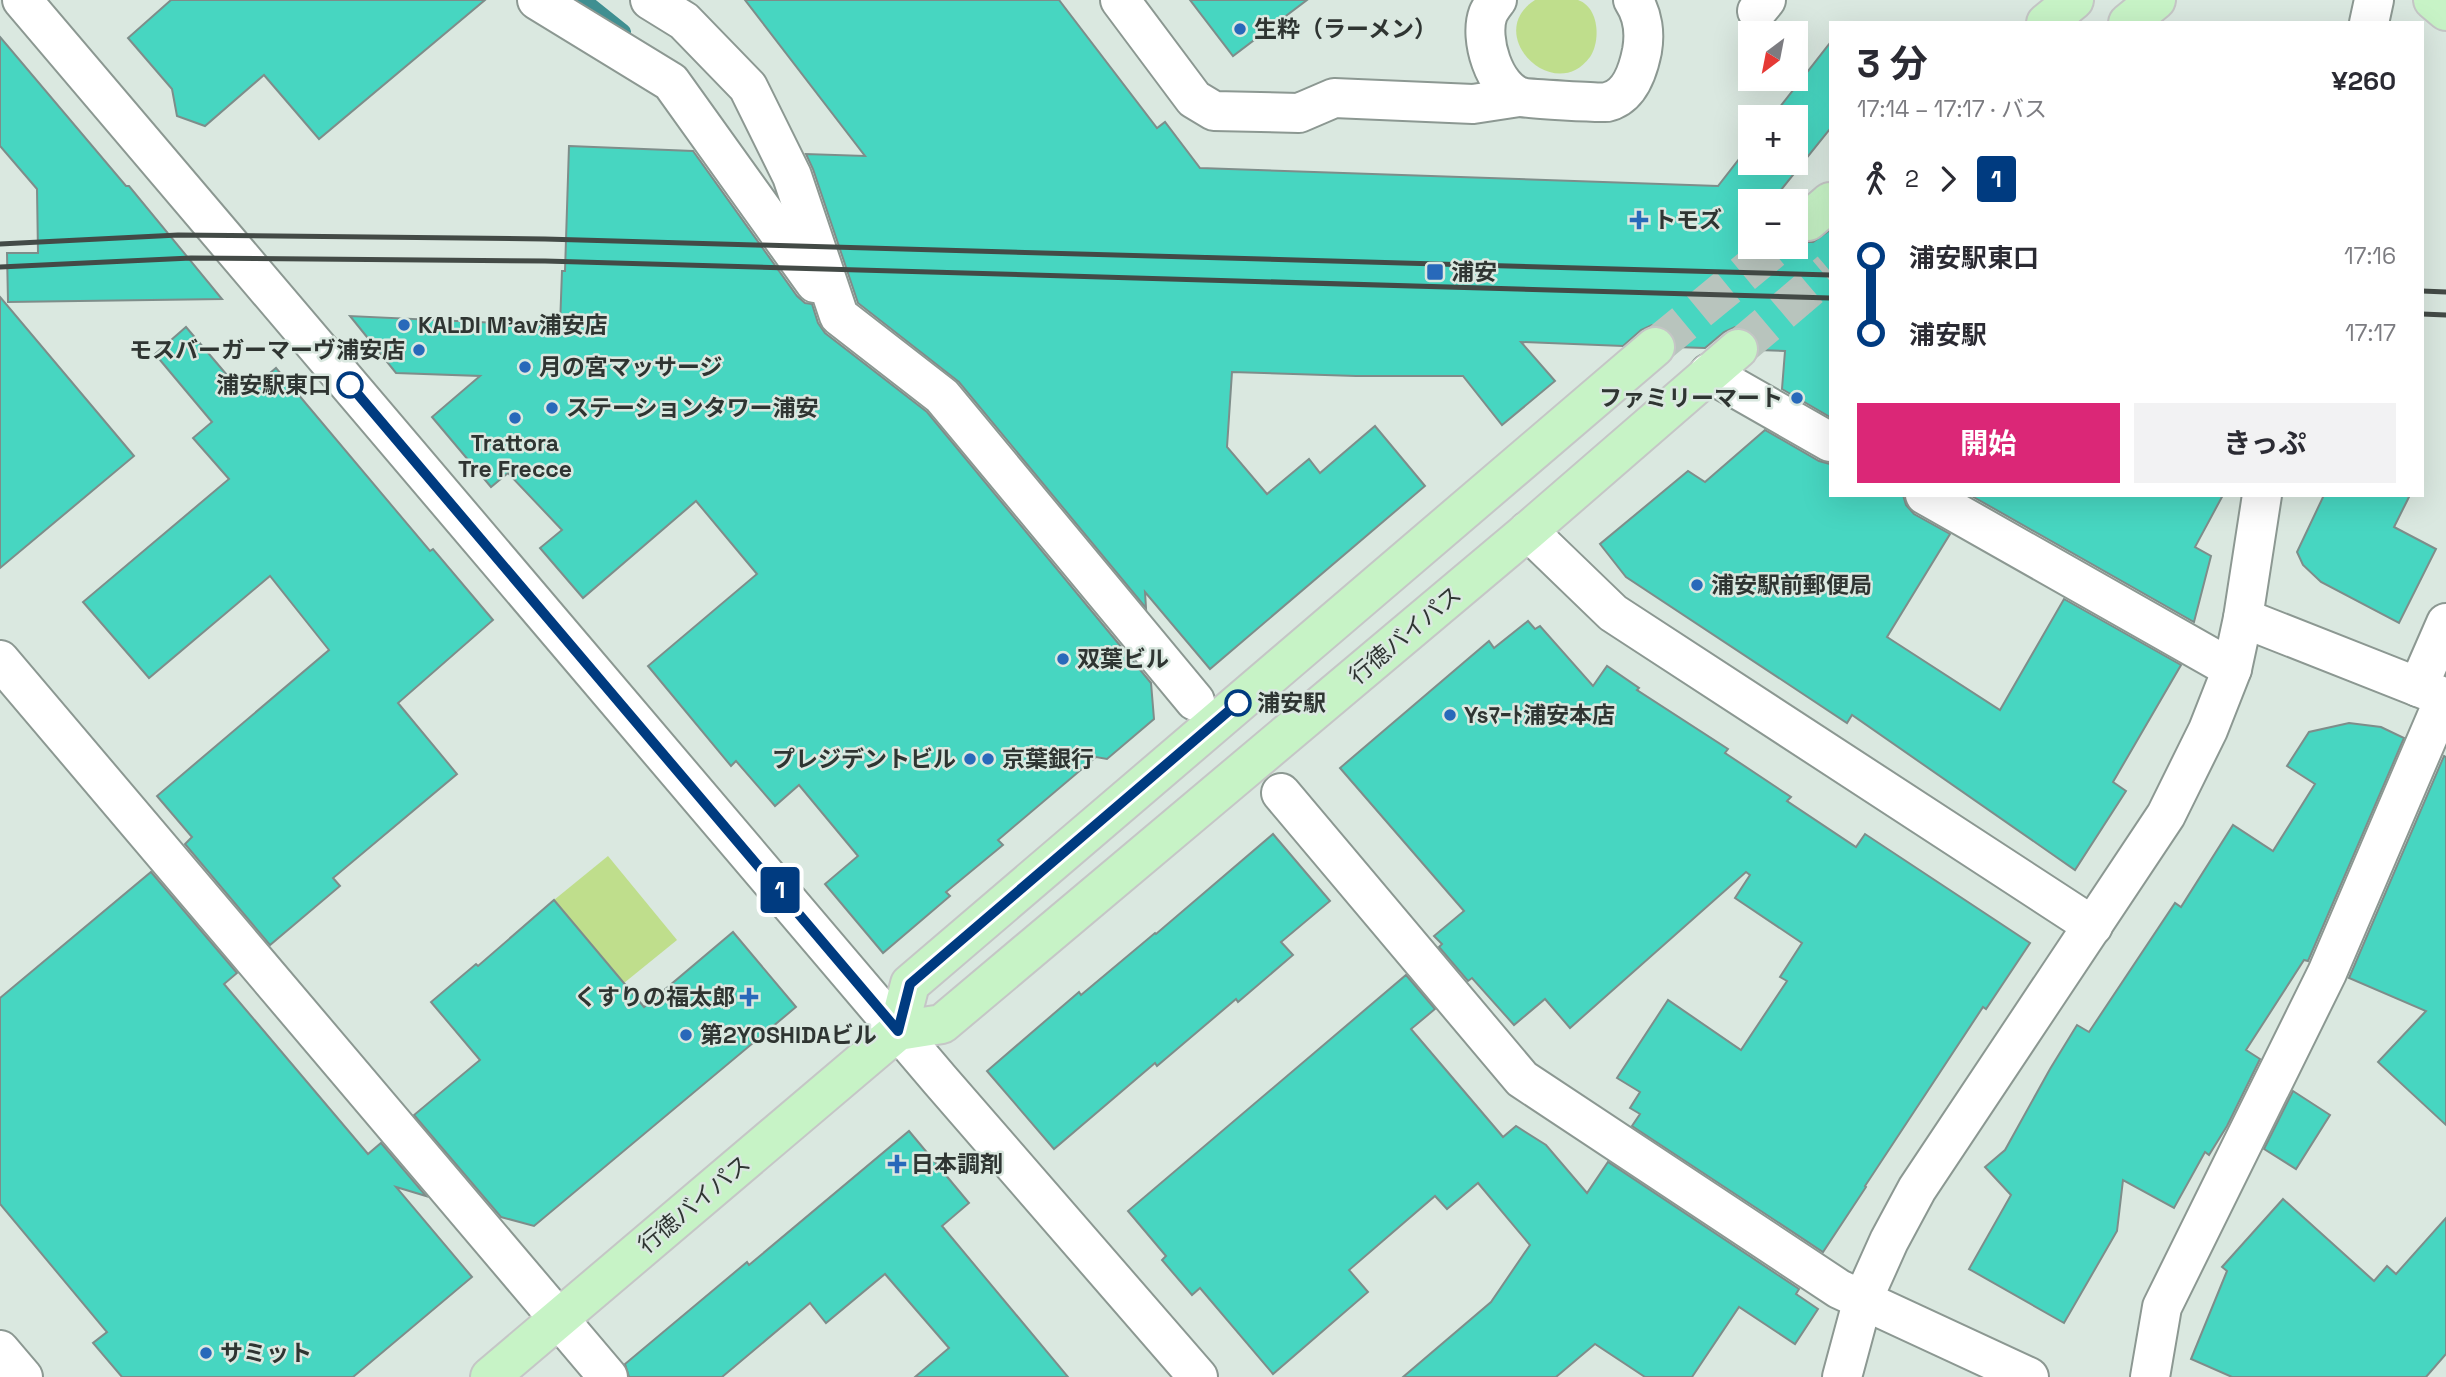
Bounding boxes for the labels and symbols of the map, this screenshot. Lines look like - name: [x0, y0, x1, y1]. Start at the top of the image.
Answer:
- place label: 生粋（ラーメン）: [1254, 14, 1437, 44]
- marker: 生粋（ラーメン）: [1232, 21, 1248, 37]
- north arrow: [1738, 21, 1808, 91]
- place label: トモズ: [1653, 205, 1722, 235]
- marker: トモズ: [1631, 212, 1647, 228]
- place label: 浦安: [1451, 257, 1497, 287]
- marker: 浦安: [1425, 262, 1445, 282]
- place label: KALDI M’av浦安店: [418, 310, 607, 340]
- marker: KALDI M’av浦安店: [396, 317, 412, 333]
- place label: モスバーガーマーヴ浦安店: [129, 335, 405, 365]
- marker: モスバーガーマーヴ浦安店: [411, 342, 427, 358]
- place label: 月の宮マッサージ: [539, 352, 723, 382]
- marker: 月の宮マッサージ: [517, 359, 533, 375]
- place label: 浦安駅東口: [216, 370, 331, 400]
- marker: 浦安駅東口: [337, 372, 363, 398]
- place label: ファミリーマート: [1599, 383, 1783, 413]
- marker: ファミリーマート: [1789, 390, 1805, 406]
- place label: ステーションタワー浦安: [566, 393, 819, 423]
- marker: ステーションタワー浦安: [544, 400, 560, 416]
- marker: Trattora Tre Frecce: [507, 410, 523, 426]
- place label: Trattora Tre Frecce: [458, 428, 572, 484]
- place label: 浦安駅前郵便局: [1711, 570, 1872, 600]
- marker: 浦安駅前郵便局: [1689, 577, 1705, 593]
- street label: 行徳バイパス: [1343, 579, 1467, 691]
- place label: 双葉ビル: [1077, 644, 1169, 674]
- marker: 双葉ビル: [1055, 651, 1071, 667]
- place label: 浦安駅: [1257, 688, 1326, 718]
- marker: 浦安駅: [1225, 690, 1251, 716]
- place label: Ysﾏｰﾄ浦安本店: [1464, 700, 1615, 730]
- marker: Ysﾏｰﾄ浦安本店: [1442, 707, 1458, 723]
- place label: プレジデントビル: [772, 744, 956, 774]
- place label: 京葉銀行: [1002, 744, 1094, 774]
- marker: プレジデントビル: [962, 751, 978, 767]
- marker: 京葉銀行: [980, 751, 996, 767]
- line badge: 1: [757, 867, 803, 913]
- place label: くすりの福太郎: [574, 982, 735, 1012]
- marker: くすりの福太郎: [741, 989, 757, 1005]
- place label: 第2YOSHIDAビル: [700, 1020, 877, 1050]
- marker: 第2YOSHIDAビル: [678, 1027, 694, 1043]
- street label: 行徳バイパス: [632, 1148, 756, 1260]
- place label: 日本調剤: [911, 1149, 1003, 1179]
- marker: 日本調剤: [889, 1156, 905, 1172]
- place label: サミット: [220, 1338, 312, 1368]
- marker: サミット: [198, 1345, 214, 1361]

